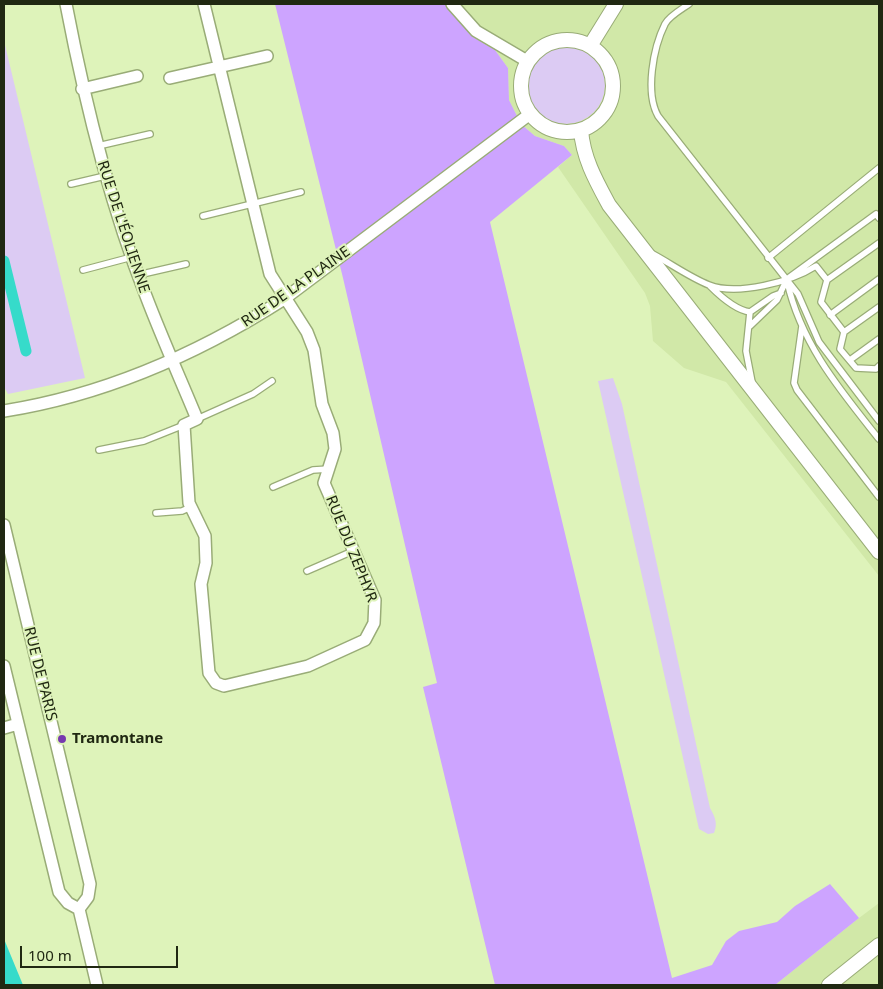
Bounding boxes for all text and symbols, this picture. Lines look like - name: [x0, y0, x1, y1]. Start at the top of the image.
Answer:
- street label: RUE DE L'ÉOLIENNE: [93, 158, 153, 296]
- street label: RUE DE LA PLAINE: [238, 243, 354, 331]
- street label: RUE DU ZEPHYR: [321, 493, 381, 605]
- street label: RUE DE PARIS: [20, 625, 60, 723]
- place label: Tramontane: [72, 730, 163, 748]
- marker: Tramontane: [56, 733, 68, 745]
- scale bar: [22, 936, 180, 968]
- text: 100 m: [28, 945, 72, 965]

